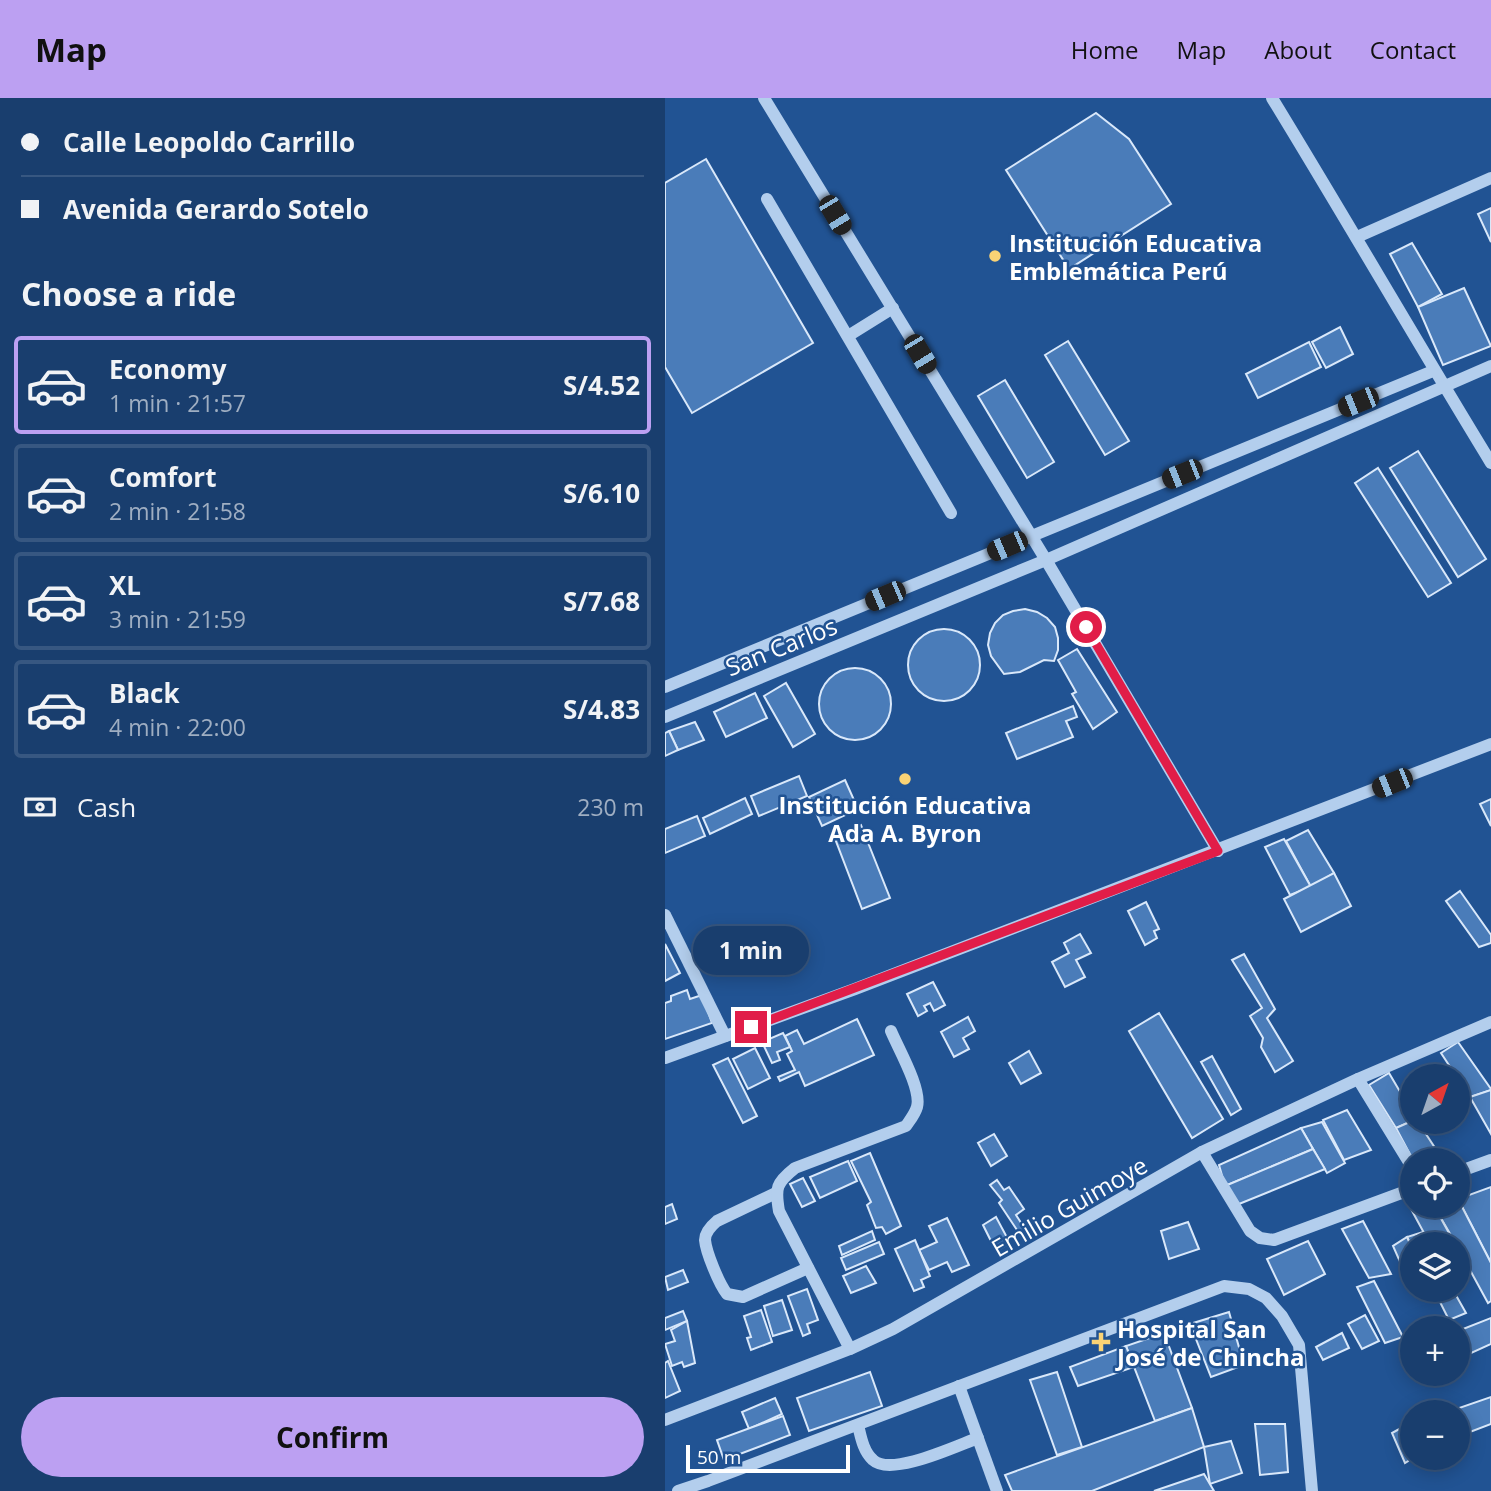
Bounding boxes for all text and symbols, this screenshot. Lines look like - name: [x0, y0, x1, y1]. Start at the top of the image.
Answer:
- text: Map: [35, 27, 107, 72]
- text: Home: [1071, 33, 1139, 66]
- text: Map: [1177, 33, 1226, 66]
- text: About: [1264, 33, 1332, 66]
- text: Contact: [1370, 33, 1456, 66]
- text: Calle Leopoldo Carrillo: [63, 124, 355, 160]
- text: Avenida Gerardo Sotelo: [63, 191, 369, 227]
- car: [816, 192, 855, 238]
- place label: Institución Educativa Emblemática Perú: [1009, 226, 1262, 287]
- marker: Institución Educativa Emblemática Perú: [987, 248, 1003, 264]
- text: Choose a ride: [21, 272, 236, 315]
- car: [901, 331, 940, 377]
- text: Economy: [109, 351, 227, 387]
- icon: car: [25, 354, 88, 417]
- text: S/4.52: [563, 367, 640, 403]
- car: [1335, 384, 1382, 420]
- text: 1 min · 21:57: [109, 387, 246, 419]
- car: [1159, 456, 1206, 492]
- text: Comfort: [109, 459, 216, 495]
- icon: car: [25, 462, 88, 525]
- text: S/6.10: [563, 475, 640, 511]
- text: 2 min · 21:58: [109, 495, 246, 527]
- car: [984, 528, 1031, 564]
- text: XL: [109, 567, 141, 603]
- icon: car: [25, 570, 88, 633]
- car: [862, 578, 909, 614]
- text: S/7.68: [563, 583, 640, 619]
- text: 3 min · 21:59: [109, 603, 246, 635]
- street label: San Carlos: [720, 609, 842, 683]
- route start: [1070, 611, 1102, 643]
- text: Black: [109, 675, 180, 711]
- icon: car: [25, 678, 88, 741]
- text: S/4.83: [563, 691, 640, 727]
- text: 4 min · 22:00: [109, 711, 246, 743]
- car: [1369, 765, 1416, 801]
- marker: Institución Educativa Ada A. Byron: [897, 771, 913, 787]
- icon: cash: [21, 788, 59, 826]
- place label: Institución Educativa Ada A. Byron: [778, 788, 1032, 849]
- text: Cash: [77, 789, 136, 825]
- text: 230 m: [577, 791, 644, 823]
- callout: 1 min: [693, 926, 809, 974]
- text: 1 min: [719, 934, 783, 966]
- route end: [735, 1011, 767, 1043]
- north arrow: [1400, 1064, 1470, 1134]
- map controls: [1400, 1064, 1470, 1470]
- street label: Emilio Guimoye: [985, 1148, 1153, 1264]
- button: locate: [1400, 1148, 1470, 1218]
- button: layers: [1400, 1232, 1470, 1302]
- place label: Hospital San José de Chincha: [1115, 1312, 1305, 1373]
- button: +: [1400, 1316, 1470, 1386]
- marker: Hospital San José de Chincha: [1091, 1332, 1111, 1352]
- button: Confirm: [21, 1397, 644, 1477]
- button: −: [1400, 1400, 1470, 1470]
- scale bar: [686, 1442, 851, 1474]
- text: 50 m: [697, 1444, 741, 1470]

